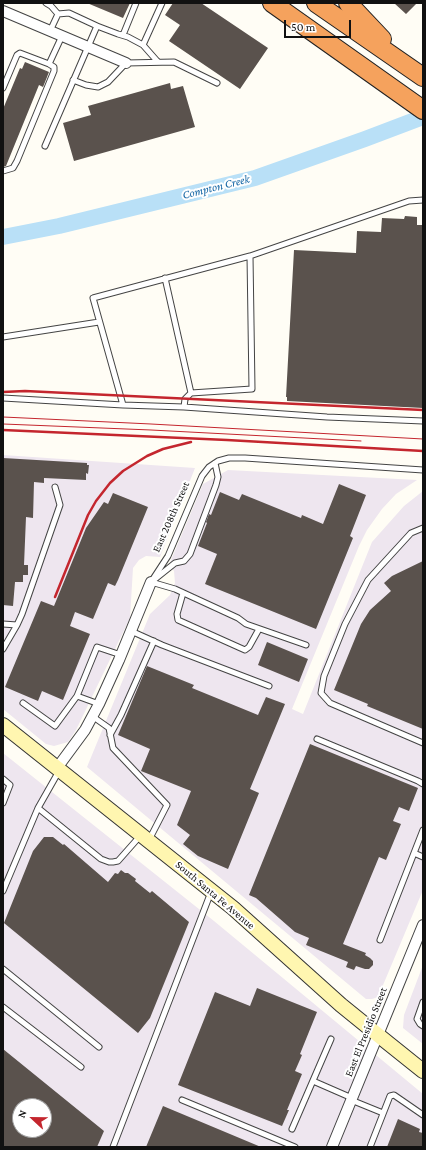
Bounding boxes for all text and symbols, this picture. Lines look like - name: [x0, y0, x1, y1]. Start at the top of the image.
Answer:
- scale bar: [286, 12, 353, 38]
- text: 50 m: [291, 20, 315, 34]
- water label: Compton Creek: [181, 172, 251, 202]
- street label: East 208th Street: [150, 480, 192, 554]
- street label: South Santa Fe Avenue: [173, 858, 257, 932]
- street label: East El Presidio Street: [342, 985, 390, 1079]
- north arrow: [12, 1098, 52, 1138]
- text: N: [15, 1108, 29, 1120]

